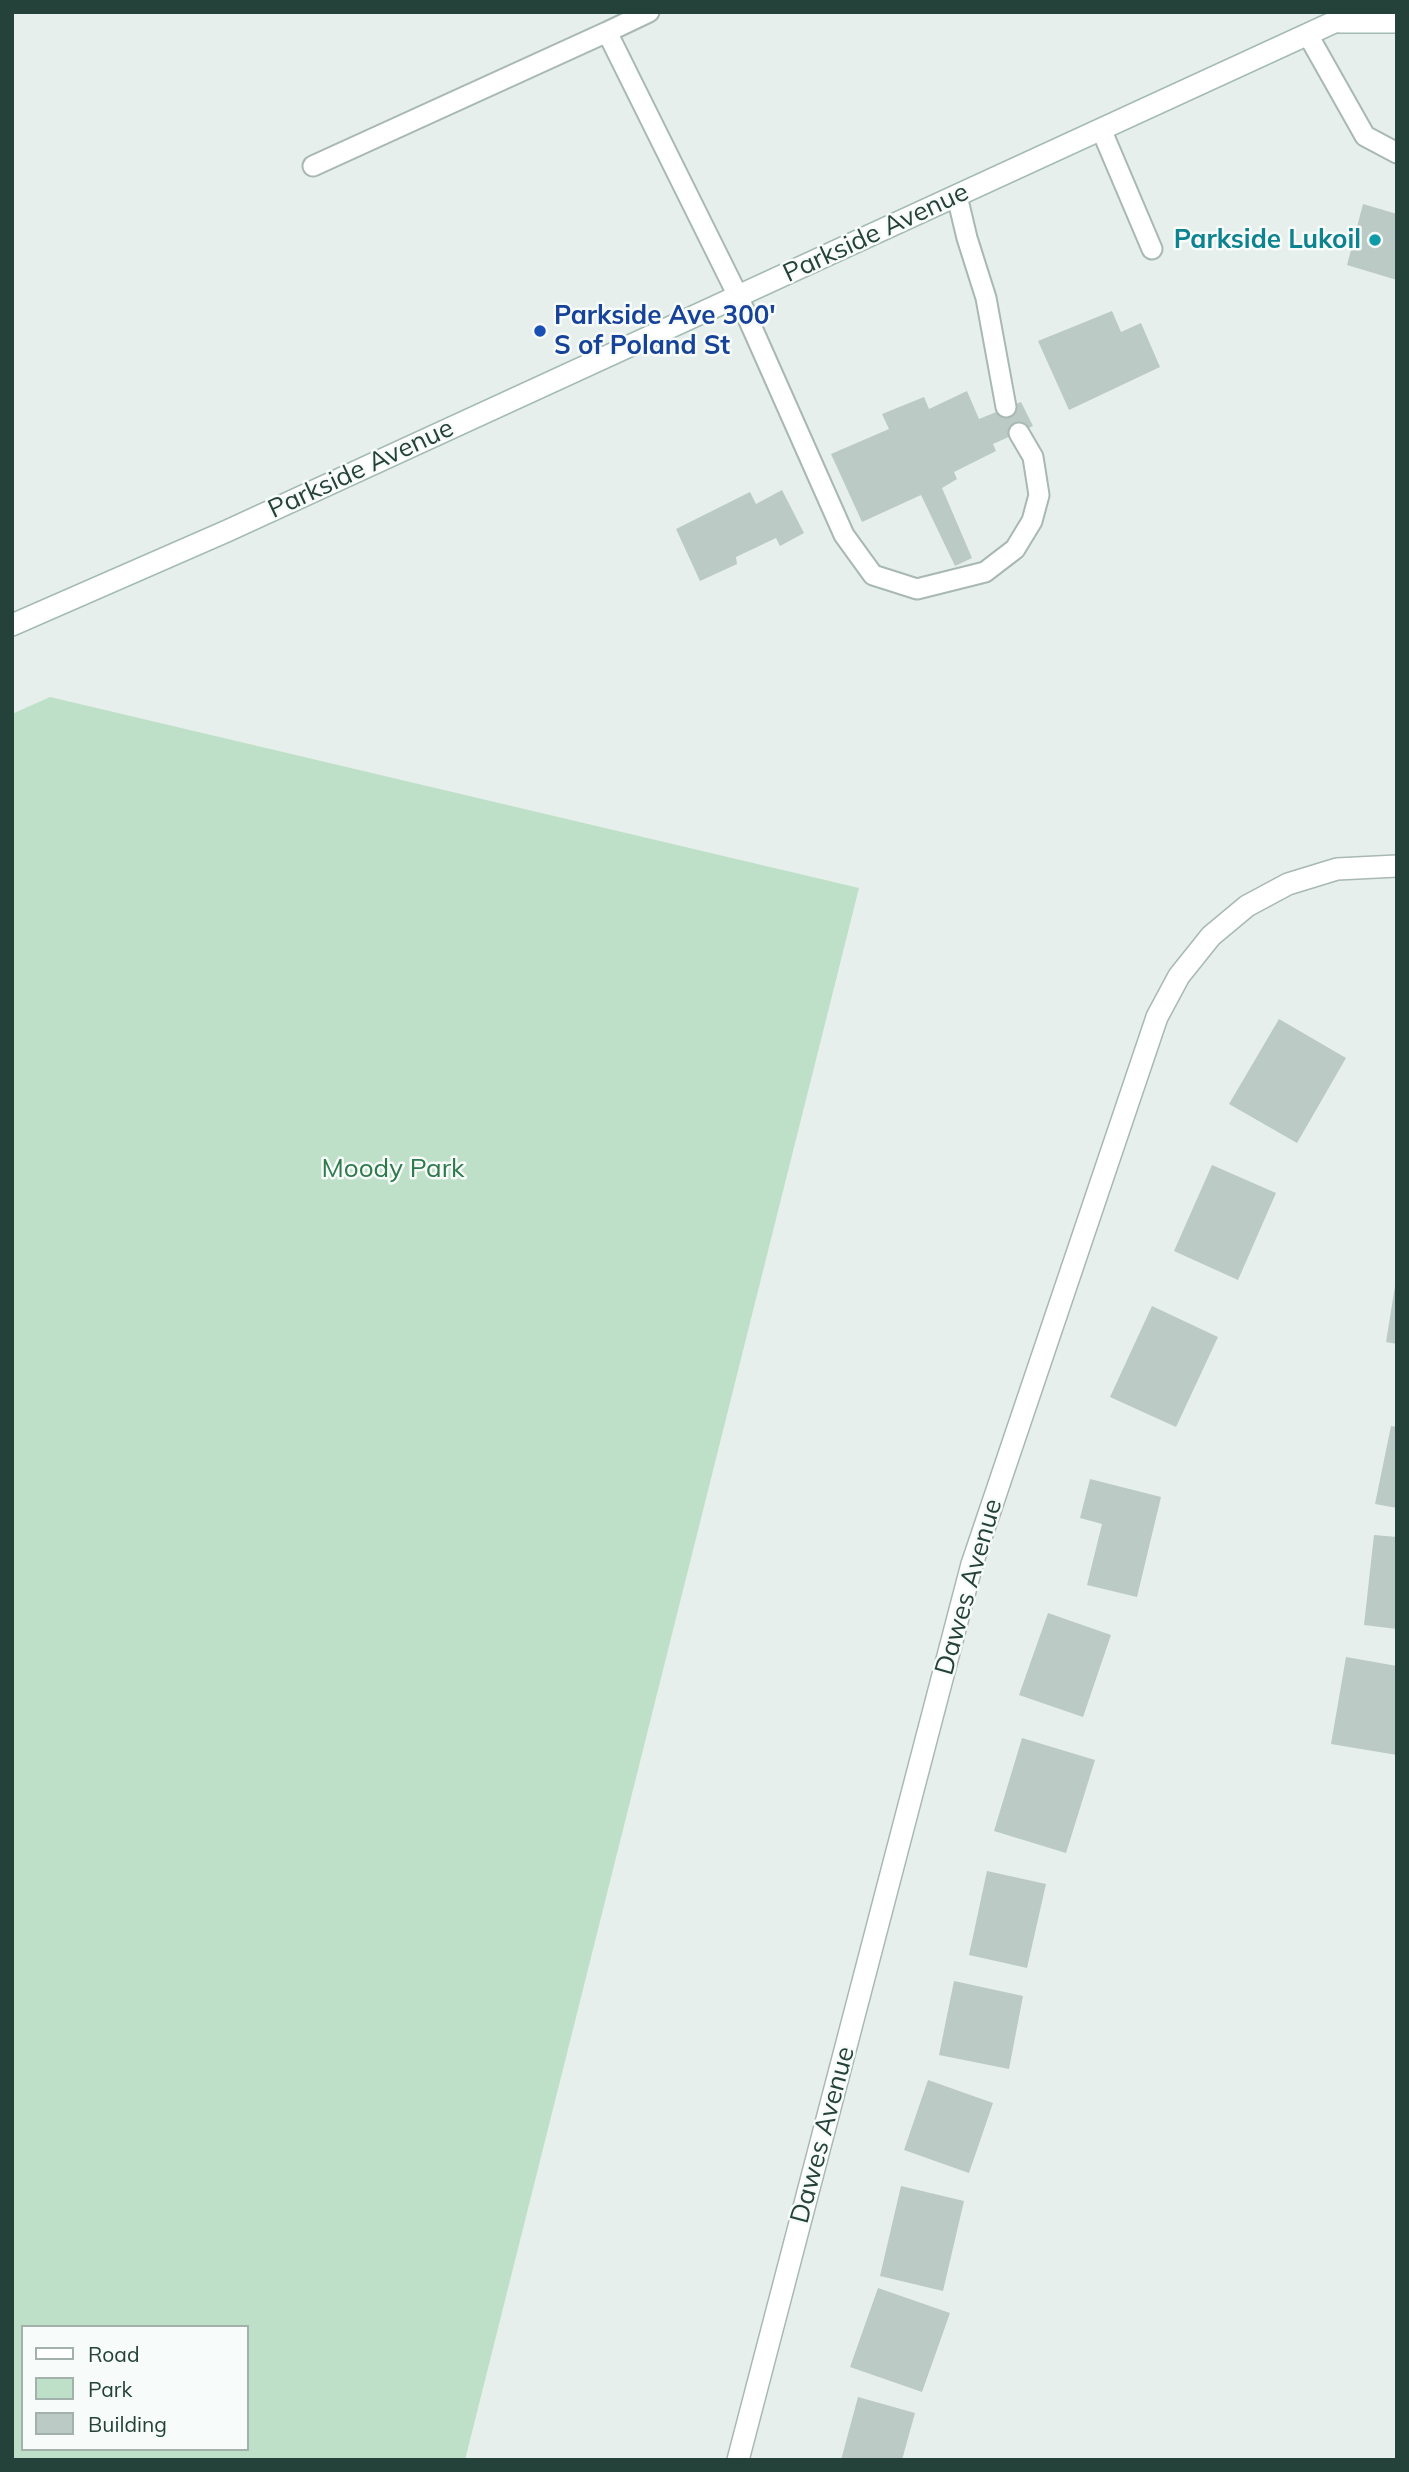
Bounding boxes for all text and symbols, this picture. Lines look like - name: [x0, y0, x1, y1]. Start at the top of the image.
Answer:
- street label: Parkside Avenue: [778, 176, 974, 290]
- place label: Parkside Lukoil: [1174, 224, 1361, 256]
- marker: Parkside Lukoil: [1367, 232, 1383, 248]
- place label: Parkside Ave 300' S of Poland St: [554, 300, 776, 362]
- marker: Parkside Ave 300' S of Poland St: [532, 323, 548, 339]
- street label: Parkside Avenue: [263, 412, 459, 526]
- park label: Moody Park: [322, 1153, 464, 1185]
- street label: Dawes Avenue: [929, 1495, 1009, 1679]
- street label: Dawes Avenue: [784, 2043, 862, 2227]
- legend: [21, 2325, 248, 2451]
- text: Road: [88, 2341, 139, 2367]
- text: Park: [88, 2376, 132, 2402]
- text: Building: [88, 2411, 167, 2437]

